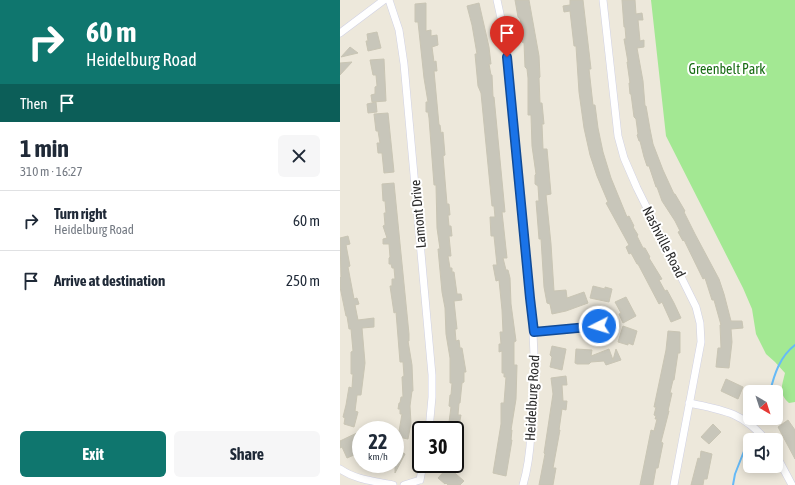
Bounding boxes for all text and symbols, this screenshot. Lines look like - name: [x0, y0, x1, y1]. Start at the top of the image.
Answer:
- icon: right: [20, 16, 72, 68]
- text: 60 m: [86, 16, 136, 48]
- pin: [490, 16, 524, 57]
- icon: arrive: [496, 22, 518, 44]
- text: Heidelburg Road: [86, 49, 197, 70]
- park label: Greenbelt Park: [688, 61, 766, 77]
- icon: arrive: [56, 92, 78, 114]
- text: Then: [20, 95, 48, 112]
- text: 1 min: [20, 135, 69, 162]
- button: close: [278, 135, 320, 177]
- text: 310 m · 16:27: [20, 164, 83, 179]
- street label: Lamont Drive: [407, 179, 429, 249]
- street label: Nashville Road: [639, 204, 689, 280]
- text: Turn right: [54, 205, 107, 222]
- icon: right: [20, 210, 42, 232]
- text: 60 m: [293, 212, 320, 229]
- text: Heidelburg Road: [54, 222, 134, 237]
- icon: arrive: [20, 270, 42, 292]
- text: Arrive at destination: [54, 272, 165, 289]
- text: 250 m: [286, 272, 320, 289]
- position arrow: [578, 305, 620, 347]
- street label: Heidelburg Road: [522, 355, 542, 441]
- north arrow: [743, 385, 783, 425]
- map controls: [743, 385, 783, 473]
- speed limit sign: 30: [412, 421, 464, 473]
- text: 22: [369, 430, 387, 453]
- button: Exit: [20, 431, 166, 477]
- button: Share: [174, 431, 320, 477]
- button: sound: [743, 433, 783, 473]
- text: km/h: [368, 451, 388, 462]

